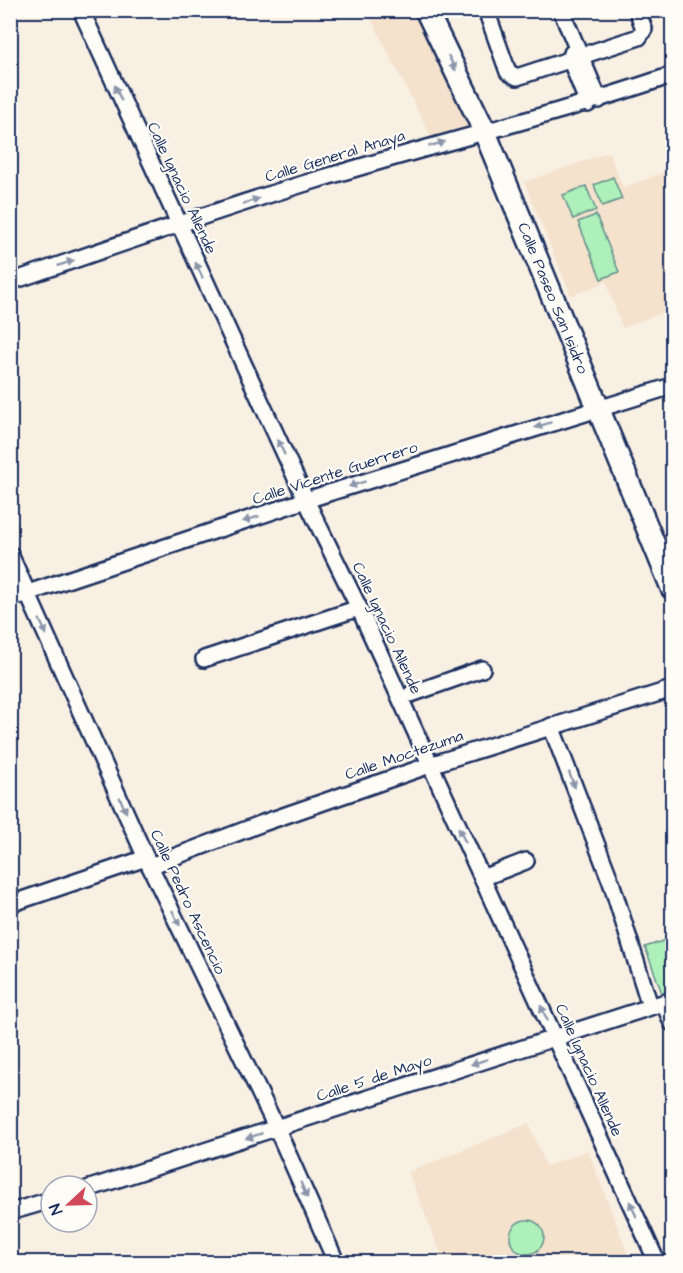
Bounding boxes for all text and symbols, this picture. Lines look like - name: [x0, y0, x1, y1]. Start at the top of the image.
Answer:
- one-way arrow: [447, 55, 456, 72]
- one-way arrow: [114, 84, 123, 101]
- street label: Calle Ignacio Allende: [141, 118, 222, 258]
- street label: Calle General Anaya: [262, 124, 408, 189]
- one-way arrow: [428, 139, 446, 148]
- one-way arrow: [242, 195, 260, 205]
- street label: Calle Paseo San Isidro: [512, 219, 594, 377]
- one-way arrow: [57, 258, 75, 267]
- one-way arrow: [195, 262, 204, 279]
- one-way arrow: [534, 421, 552, 431]
- street label: Calle Vicente Guerrero: [250, 436, 420, 510]
- one-way arrow: [277, 439, 286, 456]
- one-way arrow: [348, 480, 366, 489]
- one-way arrow: [242, 514, 260, 524]
- street label: Calle Ignacio Allende: [346, 558, 427, 698]
- one-way arrow: [38, 618, 48, 636]
- street label: Calle Moctezuma: [342, 724, 466, 786]
- one-way arrow: [568, 771, 577, 789]
- one-way arrow: [118, 796, 128, 814]
- street label: Calle Pedro Ascencio: [145, 826, 231, 978]
- one-way arrow: [458, 827, 467, 844]
- one-way arrow: [171, 910, 180, 927]
- street label: Calle Ignacio Allende: [549, 1000, 628, 1141]
- one-way arrow: [539, 1004, 548, 1021]
- street label: Calle 5 de Mayo: [314, 1049, 435, 1108]
- one-way arrow: [470, 1058, 488, 1067]
- one-way arrow: [245, 1132, 263, 1141]
- north arrow: [39, 1174, 99, 1234]
- one-way arrow: [299, 1181, 309, 1199]
- text: N: [44, 1200, 68, 1218]
- one-way arrow: [628, 1201, 637, 1218]

